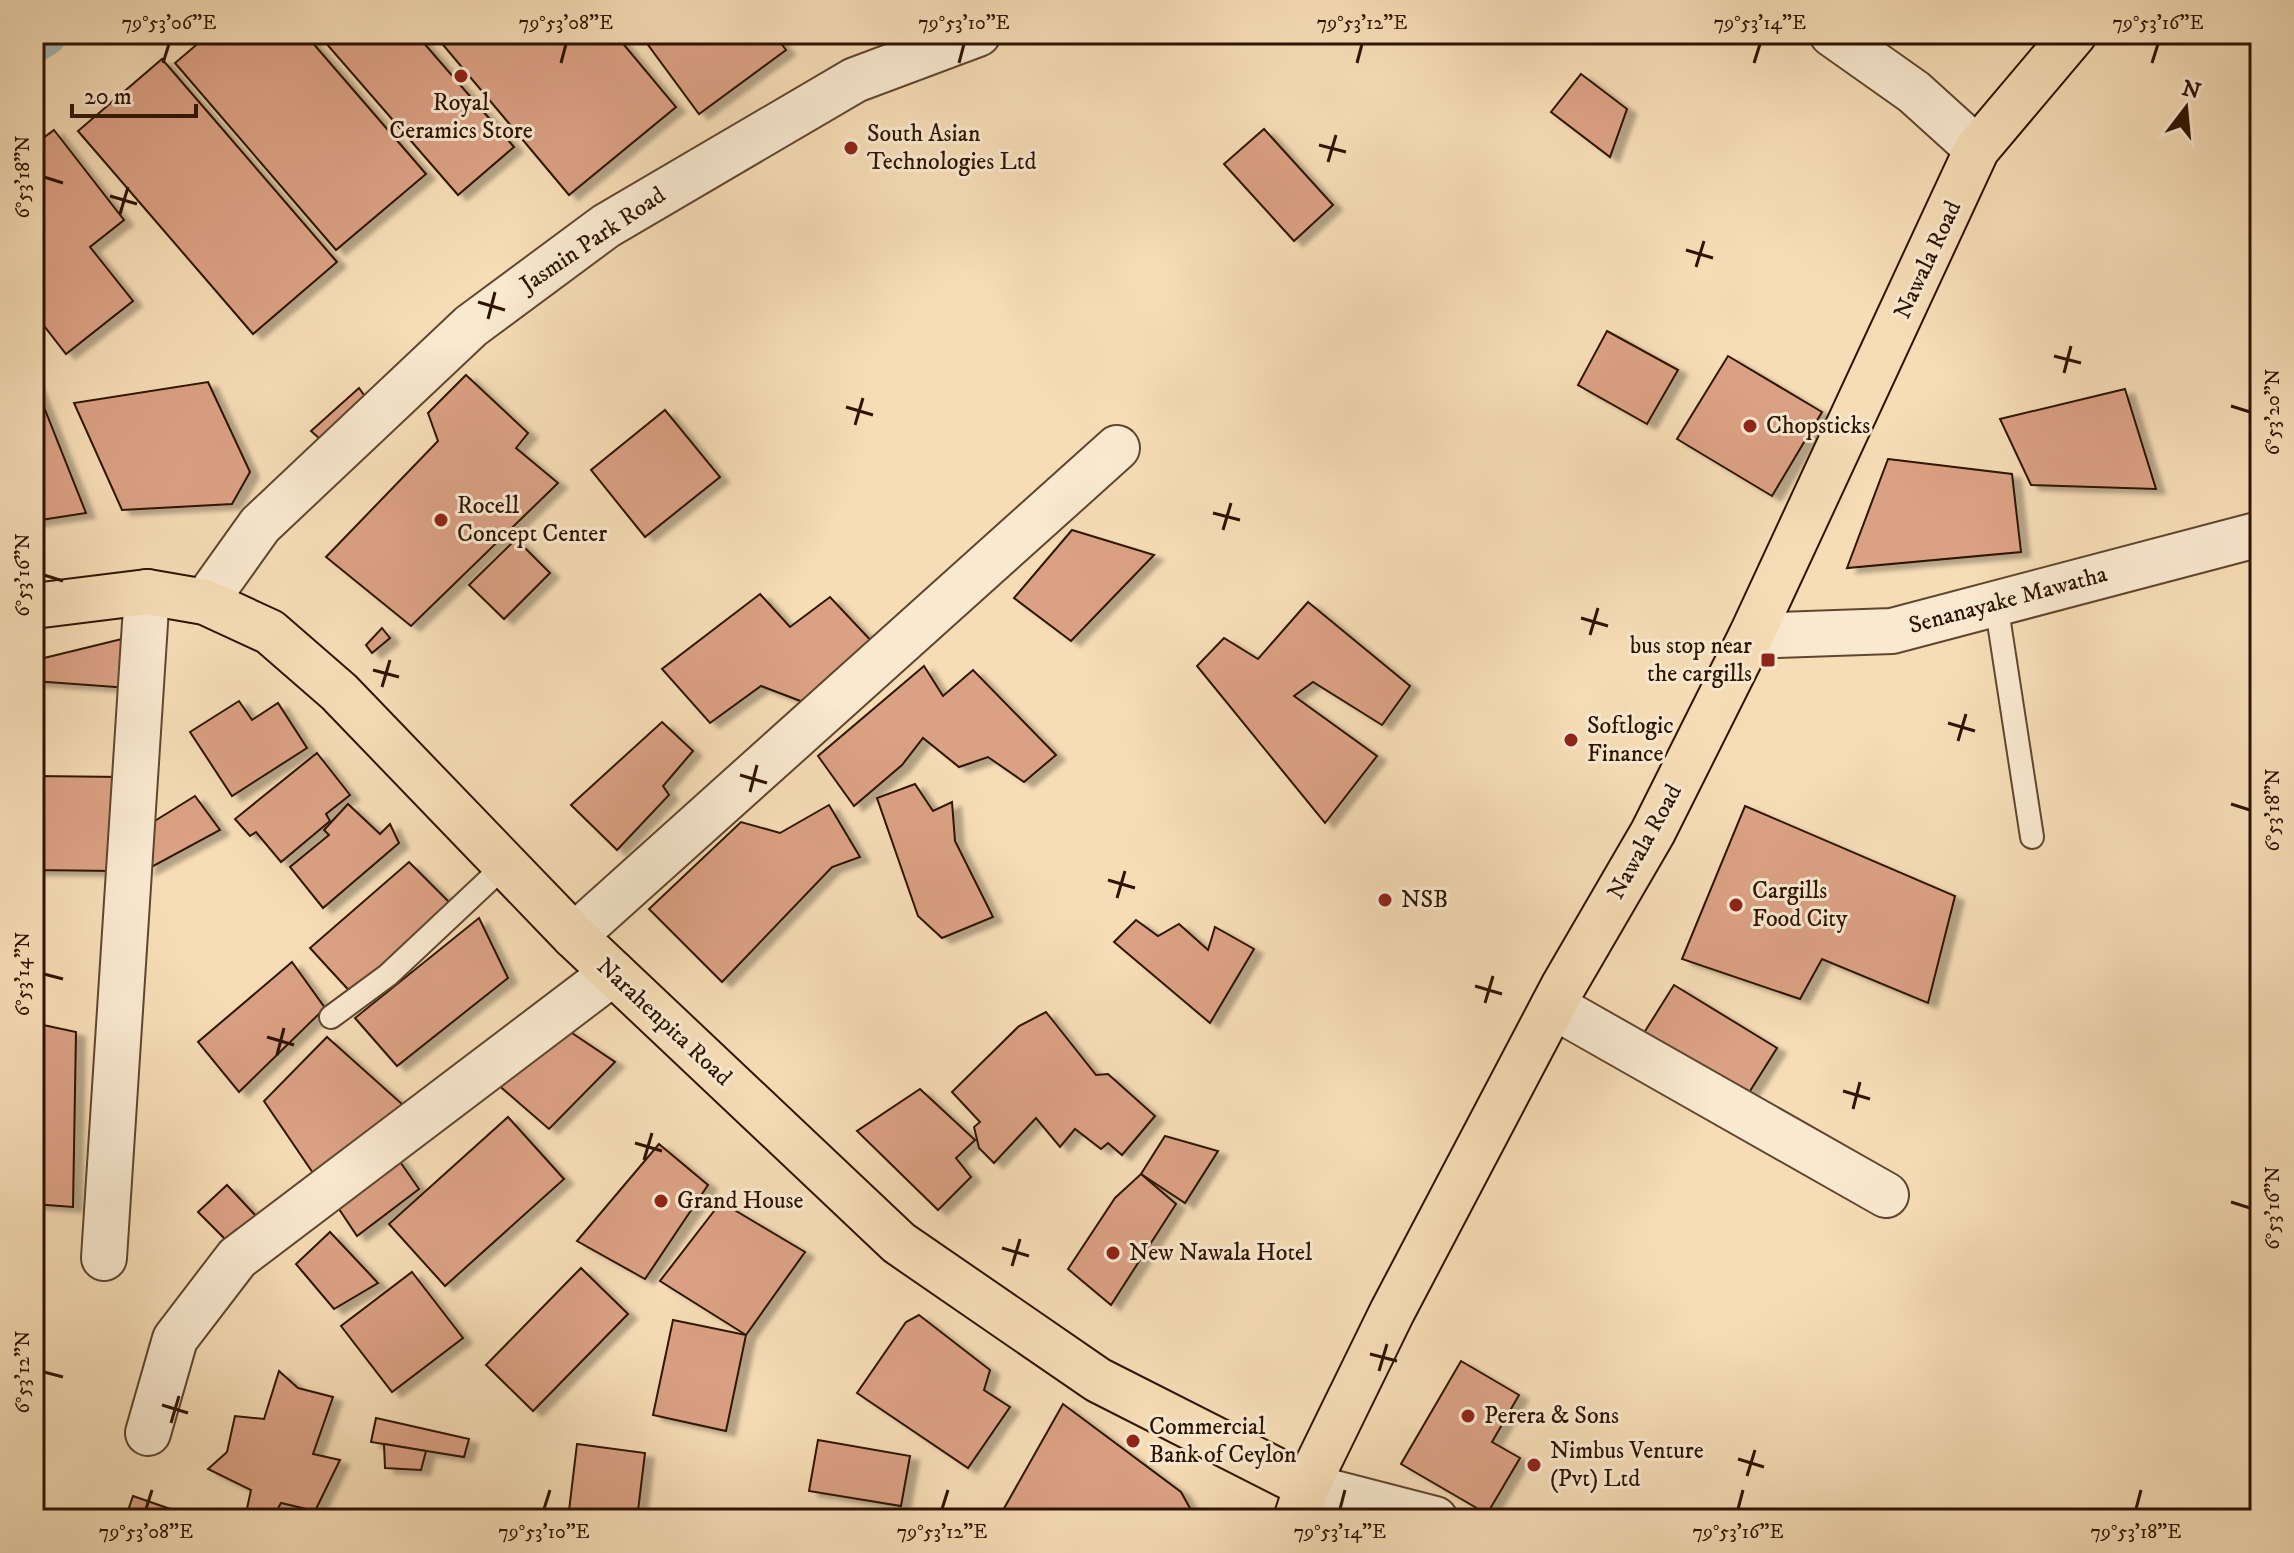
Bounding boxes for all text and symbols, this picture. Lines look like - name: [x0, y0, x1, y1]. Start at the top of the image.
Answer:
- text: 79°53'06"E: [122, 11, 216, 36]
- text: 79°53'08"E: [519, 11, 613, 36]
- text: 79°53'10"E: [918, 11, 1010, 36]
- text: 79°53'12"E: [1317, 11, 1407, 36]
- text: 79°53'14"E: [1714, 11, 1806, 36]
- text: 79°53'16"E: [2112, 11, 2204, 36]
- marker: Royal Ceramics Store: [452, 67, 470, 85]
- scale bar: [72, 68, 196, 118]
- north arrow: [2146, 68, 2226, 148]
- text: N: [2179, 75, 2204, 106]
- text: 20 m: [84, 82, 132, 112]
- place label: Royal Ceramics Store: [389, 88, 533, 146]
- place label: South Asian Technologies Ltd: [867, 119, 1036, 177]
- text: 6°53'18"N: [11, 135, 36, 219]
- marker: South Asian Technologies Ltd: [842, 139, 860, 157]
- street label: Jasmin Park Road: [513, 180, 671, 301]
- street label: Nawala Road: [1888, 196, 1968, 324]
- text: 6°53'20"N: [2261, 369, 2286, 455]
- place label: Chopsticks: [1766, 411, 1870, 441]
- marker: Chopsticks: [1741, 417, 1759, 435]
- place label: Rocell Concept Center: [457, 491, 607, 549]
- marker: Rocell Concept Center: [432, 511, 450, 529]
- text: 6°53'16"N: [11, 533, 36, 617]
- street label: Senanayake Mawatha: [1905, 559, 2111, 641]
- place label: bus stop near the cargills: [1630, 631, 1752, 689]
- marker: bus stop near the cargills: [1759, 651, 1777, 669]
- place label: Softlogic Finance: [1587, 711, 1674, 769]
- marker: Softlogic Finance: [1562, 731, 1580, 749]
- text: 6°53'18"N: [2261, 768, 2286, 852]
- street label: Nawala Road: [1601, 779, 1689, 905]
- place label: Cargills Food City: [1752, 876, 1848, 934]
- place label: NSB: [1401, 885, 1448, 915]
- marker: NSB: [1376, 891, 1394, 909]
- marker: Cargills Food City: [1727, 896, 1745, 914]
- text: 6°53'14"N: [11, 932, 36, 1016]
- street label: Narahenpita Road: [590, 952, 738, 1092]
- text: 6°53'16"N: [2261, 1166, 2286, 1250]
- place label: Grand House: [677, 1186, 804, 1216]
- marker: Grand House: [652, 1192, 670, 1210]
- place label: New Nawala Hotel: [1129, 1238, 1313, 1268]
- marker: New Nawala Hotel: [1104, 1244, 1122, 1262]
- text: 6°53'12"N: [11, 1331, 36, 1413]
- place label: Perera & Sons: [1484, 1401, 1619, 1431]
- marker: Perera & Sons: [1459, 1407, 1477, 1425]
- place label: Commercial Bank of Ceylon: [1149, 1412, 1297, 1470]
- marker: Commercial Bank of Ceylon: [1124, 1432, 1142, 1450]
- place label: Nimbus Venture (Pvt) Ltd: [1550, 1436, 1704, 1494]
- marker: Nimbus Venture (Pvt) Ltd: [1525, 1456, 1543, 1474]
- text: 79°53'08"E: [99, 1520, 193, 1545]
- text: 79°53'10"E: [498, 1520, 590, 1545]
- text: 79°53'12"E: [897, 1520, 987, 1545]
- text: 79°53'14"E: [1294, 1520, 1386, 1545]
- text: 79°53'16"E: [1692, 1520, 1784, 1545]
- text: 79°53'18"E: [2091, 1520, 2181, 1545]

